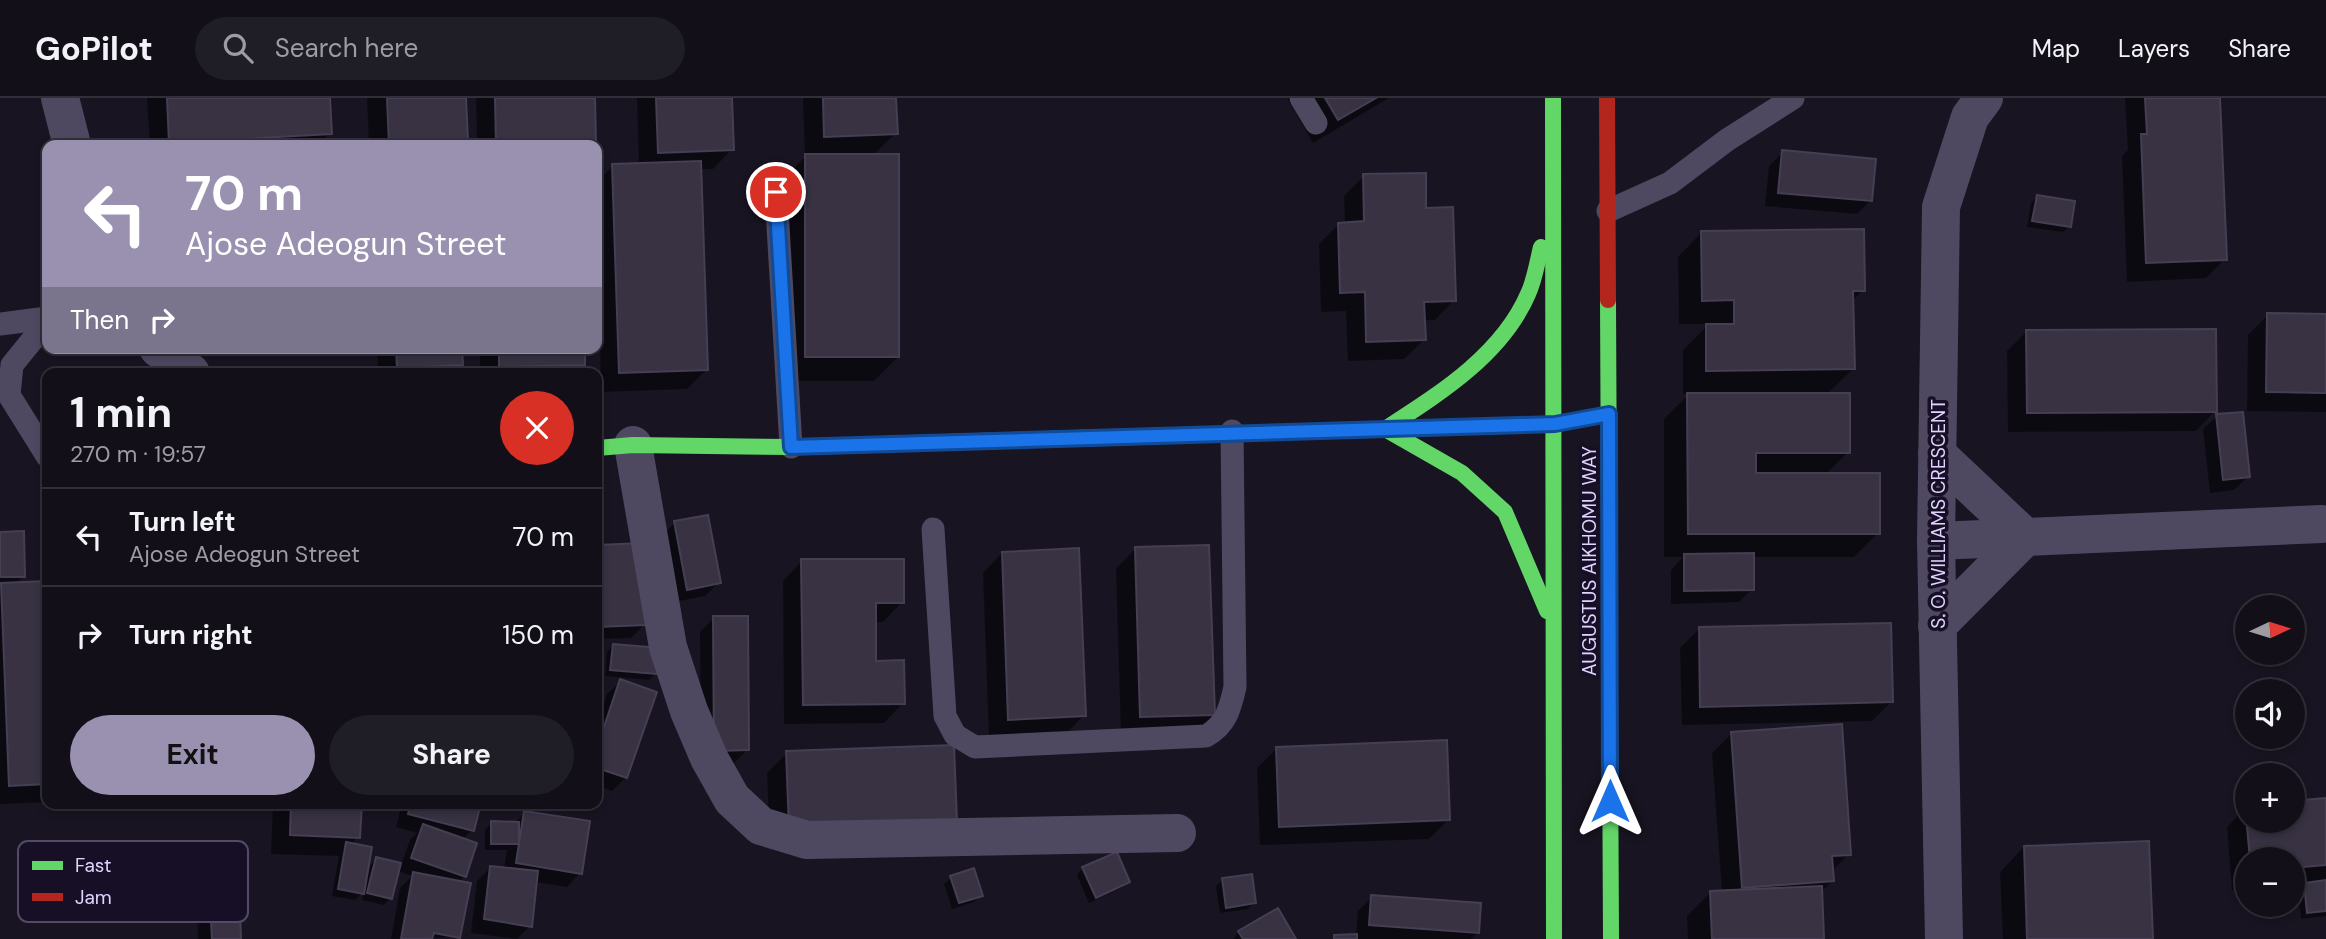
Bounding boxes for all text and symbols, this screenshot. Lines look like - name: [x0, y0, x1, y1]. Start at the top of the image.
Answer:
- search box: [195, 17, 685, 80]
- text: GoPilot: [35, 27, 153, 70]
- icon: search: [219, 29, 257, 67]
- text: Search here: [275, 31, 418, 65]
- text: Map: [2032, 33, 2080, 64]
- text: Layers: [2118, 33, 2190, 64]
- text: Share: [2228, 33, 2291, 64]
- text: 70 m: [185, 161, 303, 225]
- pin: [746, 162, 806, 222]
- icon: left: [70, 168, 161, 259]
- icon: arrive: [757, 173, 795, 211]
- text: Ajose Adeogun Street: [185, 223, 506, 265]
- icon: right: [143, 301, 181, 339]
- text: Then: [70, 303, 129, 337]
- text: 1 min: [70, 385, 172, 440]
- button: close: [500, 391, 574, 465]
- street label: S. O. WILLIAMS CRESCENT: [1926, 399, 1951, 629]
- text: 270 m · 19:57: [70, 439, 206, 469]
- street label: AUGUSTUS AIKHOMU WAY: [1577, 446, 1602, 676]
- text: Turn left: [129, 505, 236, 539]
- icon: left: [70, 518, 108, 556]
- text: 70 m: [513, 520, 574, 554]
- text: Ajose Adeogun Street: [129, 539, 360, 569]
- north arrow: [2235, 595, 2305, 665]
- map controls: [2235, 595, 2305, 917]
- icon: right: [70, 616, 108, 654]
- text: Turn right: [129, 618, 253, 652]
- text: 150 m: [502, 618, 574, 652]
- button: sound: [2235, 679, 2305, 749]
- button: Exit: [70, 715, 315, 795]
- button: Share: [329, 715, 574, 795]
- button: +: [2235, 763, 2305, 833]
- position arrow: [1573, 764, 1647, 838]
- legend: [18, 841, 248, 922]
- button: −: [2235, 847, 2305, 917]
- text: Fast: [75, 853, 111, 878]
- text: Jam: [75, 885, 112, 910]

